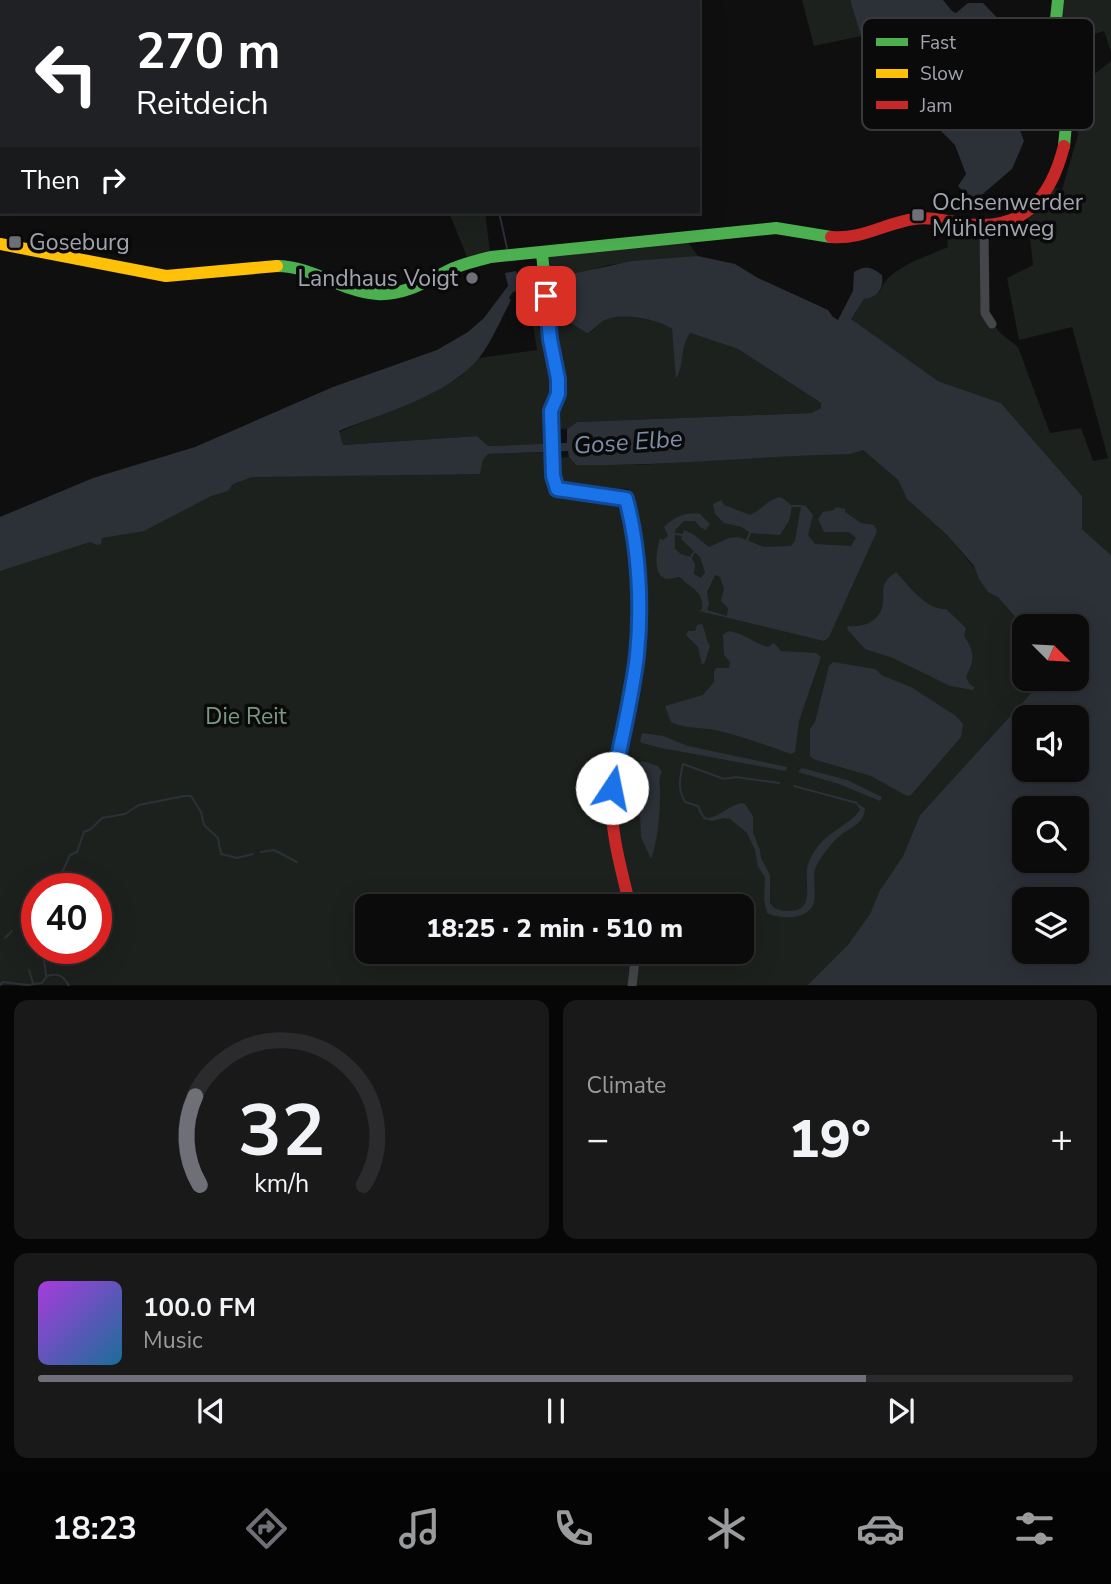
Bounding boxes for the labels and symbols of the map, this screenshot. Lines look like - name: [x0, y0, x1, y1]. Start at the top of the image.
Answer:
- legend: [862, 18, 1094, 130]
- text: Fast: [920, 30, 956, 56]
- text: Slow: [920, 61, 964, 87]
- text: Jam: [919, 93, 953, 119]
- place label: Ochsenwerder Mühlenweg: [932, 187, 1084, 244]
- marker: Ochsenwerder Mühlenweg: [910, 207, 926, 223]
- place label: Goseburg: [29, 227, 130, 258]
- marker: Goseburg: [7, 234, 23, 250]
- place label: Landhaus Voigt: [298, 263, 459, 294]
- pin: [516, 266, 576, 326]
- marker: Landhaus Voigt: [464, 270, 480, 286]
- water label: Gose Elbe: [572, 422, 684, 462]
- north arrow: [1012, 614, 1088, 691]
- park label: Die Reit: [205, 701, 288, 732]
- position arrow: [575, 751, 649, 825]
- speed limit sign: 40: [21, 873, 112, 964]

